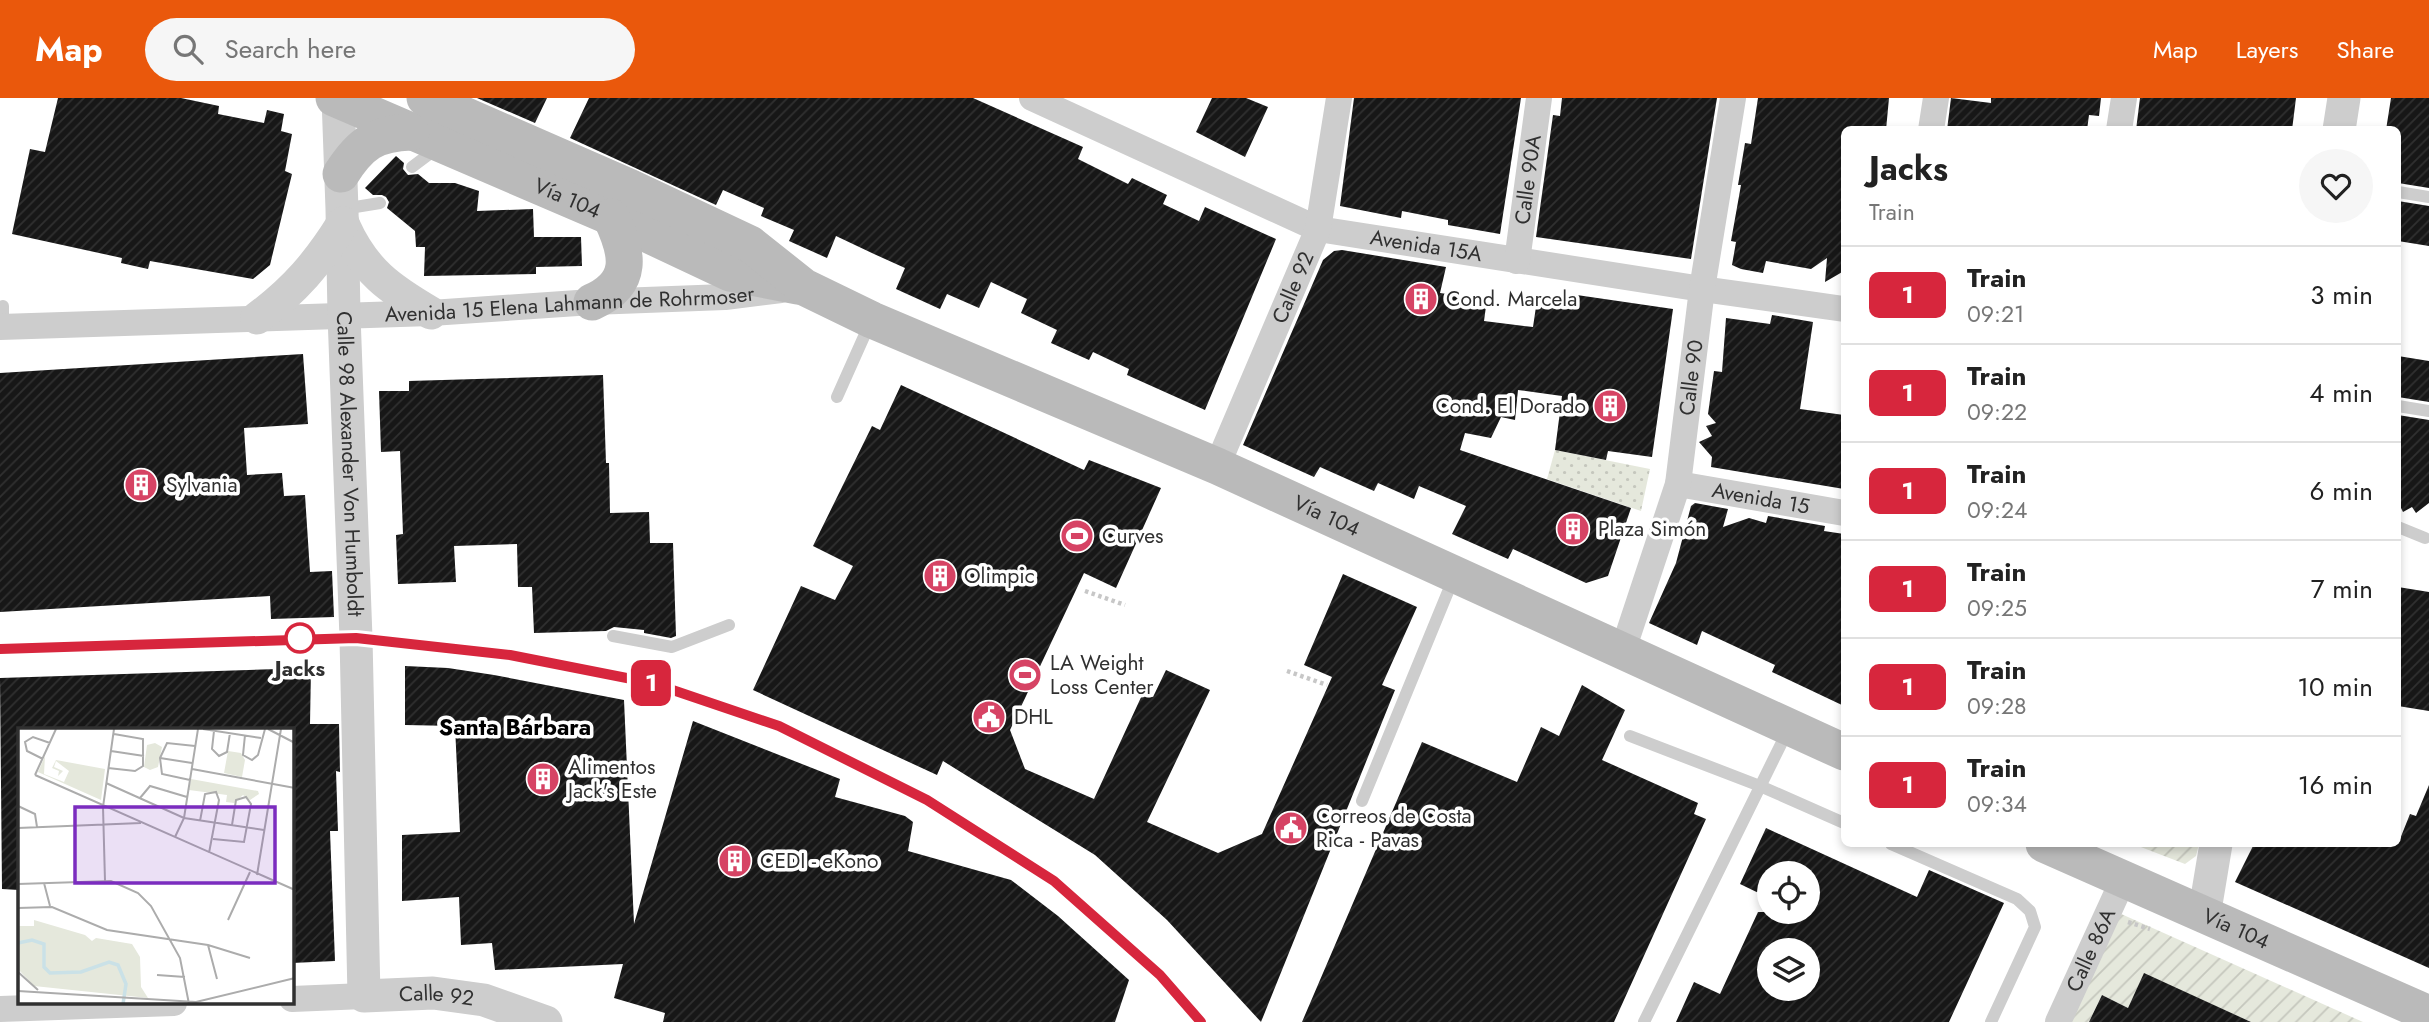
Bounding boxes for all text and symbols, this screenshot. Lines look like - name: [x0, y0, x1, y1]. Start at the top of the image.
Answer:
- search box: [145, 18, 635, 81]
- text: Map: [35, 26, 103, 73]
- icon: search: [169, 30, 207, 68]
- text: Search here: [225, 30, 356, 68]
- text: Map: [2153, 32, 2198, 67]
- text: Layers: [2236, 32, 2298, 67]
- text: Share: [2336, 32, 2394, 67]
- street label: Calle 90A: [1507, 133, 1549, 226]
- text: Jacks: [1869, 145, 1948, 192]
- button: heart: [2299, 149, 2373, 223]
- street label: Vía 104: [529, 171, 605, 226]
- text: Train: [1869, 195, 1915, 229]
- street label: Avenida 15A: [1368, 222, 1484, 269]
- street label: Calle 92: [1264, 247, 1322, 328]
- text: Train: [1967, 259, 2026, 297]
- text: 3 min: [2310, 276, 2373, 314]
- text: 1: [1901, 277, 1914, 312]
- street label: Avenida 15 Elena Lahmann de Rohrmoser: [384, 278, 757, 329]
- building icon: Cond. Marcela: [1402, 280, 1440, 318]
- place label: Cond. Marcela: [1446, 284, 1577, 314]
- text: 09:21: [1967, 297, 2024, 331]
- street label: Calle 98 Alexander Von Humboldt: [329, 311, 370, 617]
- street label: Calle 90: [1672, 338, 1711, 417]
- text: Train: [1967, 357, 2026, 395]
- text: 4 min: [2309, 374, 2373, 412]
- text: 1: [1901, 375, 1914, 410]
- building icon: Cond. El Dorado: [1591, 387, 1629, 425]
- place label: Cond. El Dorado: [1435, 391, 1586, 421]
- text: 09:22: [1967, 395, 2027, 429]
- text: Train: [1967, 455, 2026, 493]
- building icon: Sylvania: [122, 466, 160, 504]
- place label: Sylvania: [166, 470, 238, 500]
- text: 6 min: [2310, 472, 2373, 510]
- text: 1: [1901, 473, 1914, 508]
- street label: Avenida 15: [1710, 475, 1812, 522]
- street label: Vía 104: [1288, 488, 1365, 544]
- text: 09:24: [1967, 493, 2027, 527]
- building icon: Plaza Simón: [1554, 510, 1592, 548]
- place label: Plaza Simón: [1598, 514, 1706, 544]
- sports icon: Curves: [1058, 517, 1096, 555]
- place label: Curves: [1102, 521, 1163, 551]
- text: Train: [1967, 553, 2026, 591]
- building icon: Olimpic: [921, 557, 959, 595]
- place label: Olimpic: [964, 561, 1035, 591]
- text: 7 min: [2311, 570, 2373, 608]
- text: 1: [1901, 571, 1914, 606]
- text: 09:25: [1967, 591, 2027, 625]
- marker: Jacks: [285, 623, 315, 653]
- place label: LA Weight Loss Center: [1050, 648, 1154, 702]
- text: Train: [1967, 651, 2026, 689]
- place label: Jacks: [271, 654, 326, 684]
- sports icon: LA Weight Loss Center: [1006, 656, 1044, 694]
- line badge: 1: [628, 660, 674, 706]
- text: 1: [645, 665, 657, 700]
- text: 10 min: [2297, 668, 2373, 706]
- text: 1: [1901, 669, 1914, 704]
- text: 09:28: [1967, 689, 2027, 723]
- public building icon: DHL: [970, 698, 1008, 736]
- place label: DHL: [1014, 702, 1053, 732]
- district label: Santa Bárbara: [439, 710, 591, 744]
- inset map: [18, 728, 294, 1004]
- text: Train: [1967, 749, 2026, 787]
- place label: Alimentos Jack's Este: [565, 752, 657, 806]
- building icon: Alimentos Jack's Este: [524, 760, 562, 798]
- text: 16 min: [2298, 766, 2373, 804]
- text: 1: [1901, 767, 1914, 802]
- text: 09:34: [1967, 787, 2027, 821]
- place label: Correos de Costa Rica - Pavas: [1316, 801, 1472, 855]
- public building icon: Correos de Costa Rica - Pavas: [1272, 809, 1310, 847]
- building icon: CEDI - eKono: [716, 842, 754, 880]
- place label: CEDI - eKono: [760, 846, 878, 876]
- map controls: [1757, 861, 1820, 1001]
- button: locate: [1757, 861, 1820, 924]
- street label: Vía 104: [2198, 901, 2274, 957]
- street label: Calle 86A: [2059, 903, 2123, 997]
- button: layers: [1757, 938, 1820, 1001]
- street label: Calle 92: [398, 978, 476, 1013]

